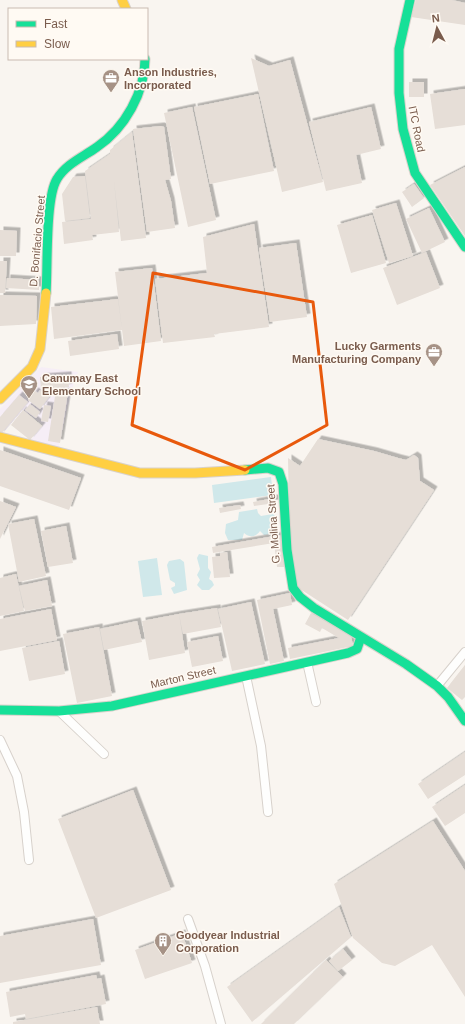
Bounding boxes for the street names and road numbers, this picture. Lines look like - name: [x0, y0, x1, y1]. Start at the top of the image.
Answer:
- street label: ITC Road: [407, 105, 427, 153]
- street label: D. Bonifacio Street: [27, 195, 47, 287]
- street label: G. Molina Street: [264, 484, 282, 564]
- street label: Marton Street: [149, 664, 217, 690]

